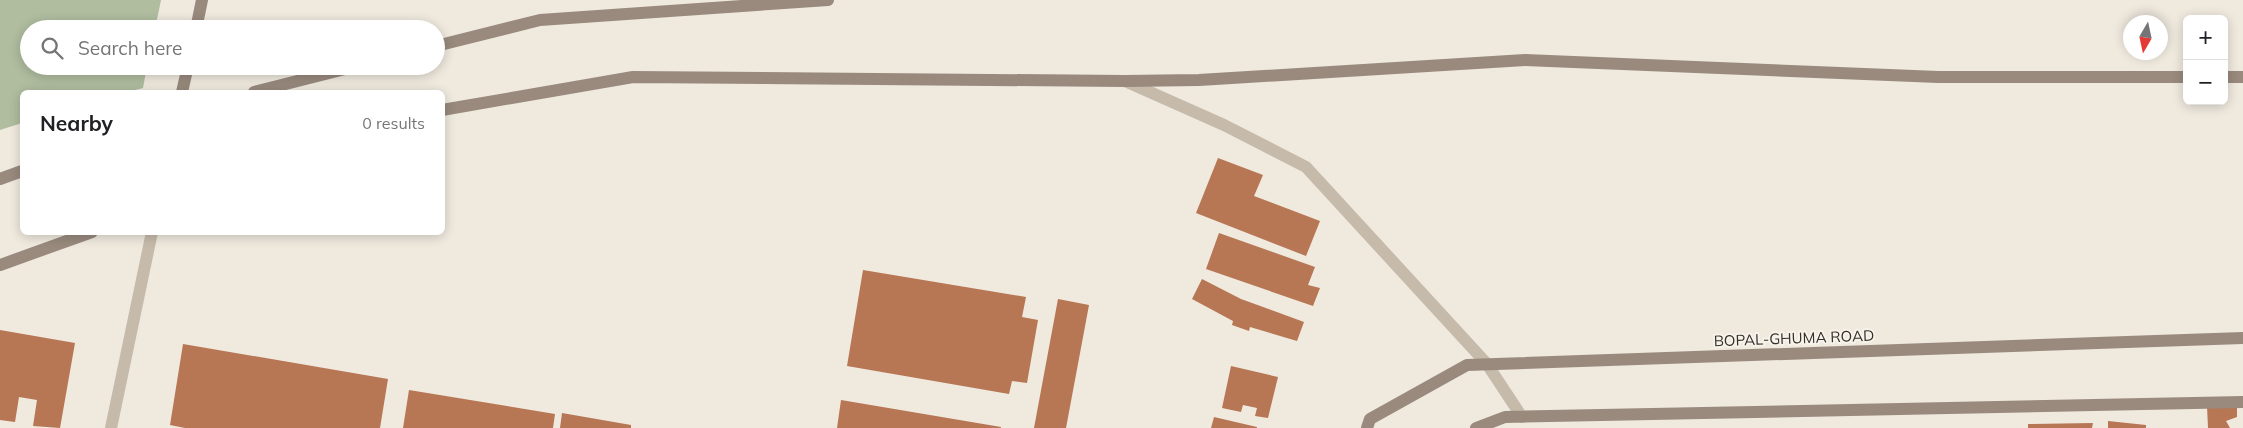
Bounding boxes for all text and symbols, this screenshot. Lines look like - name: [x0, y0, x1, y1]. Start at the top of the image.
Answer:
- north arrow: [2123, 15, 2168, 60]
- map controls: [2183, 15, 2228, 105]
- button: +: [2183, 15, 2228, 60]
- search box: [20, 20, 445, 75]
- icon: search: [38, 34, 66, 62]
- text: Search here: [78, 36, 182, 60]
- button: −: [2183, 60, 2228, 105]
- text: Nearby: [40, 110, 113, 136]
- text: 0 results: [362, 113, 425, 133]
- street label: BOPAL-GHUMA ROAD: [1713, 326, 1875, 350]

